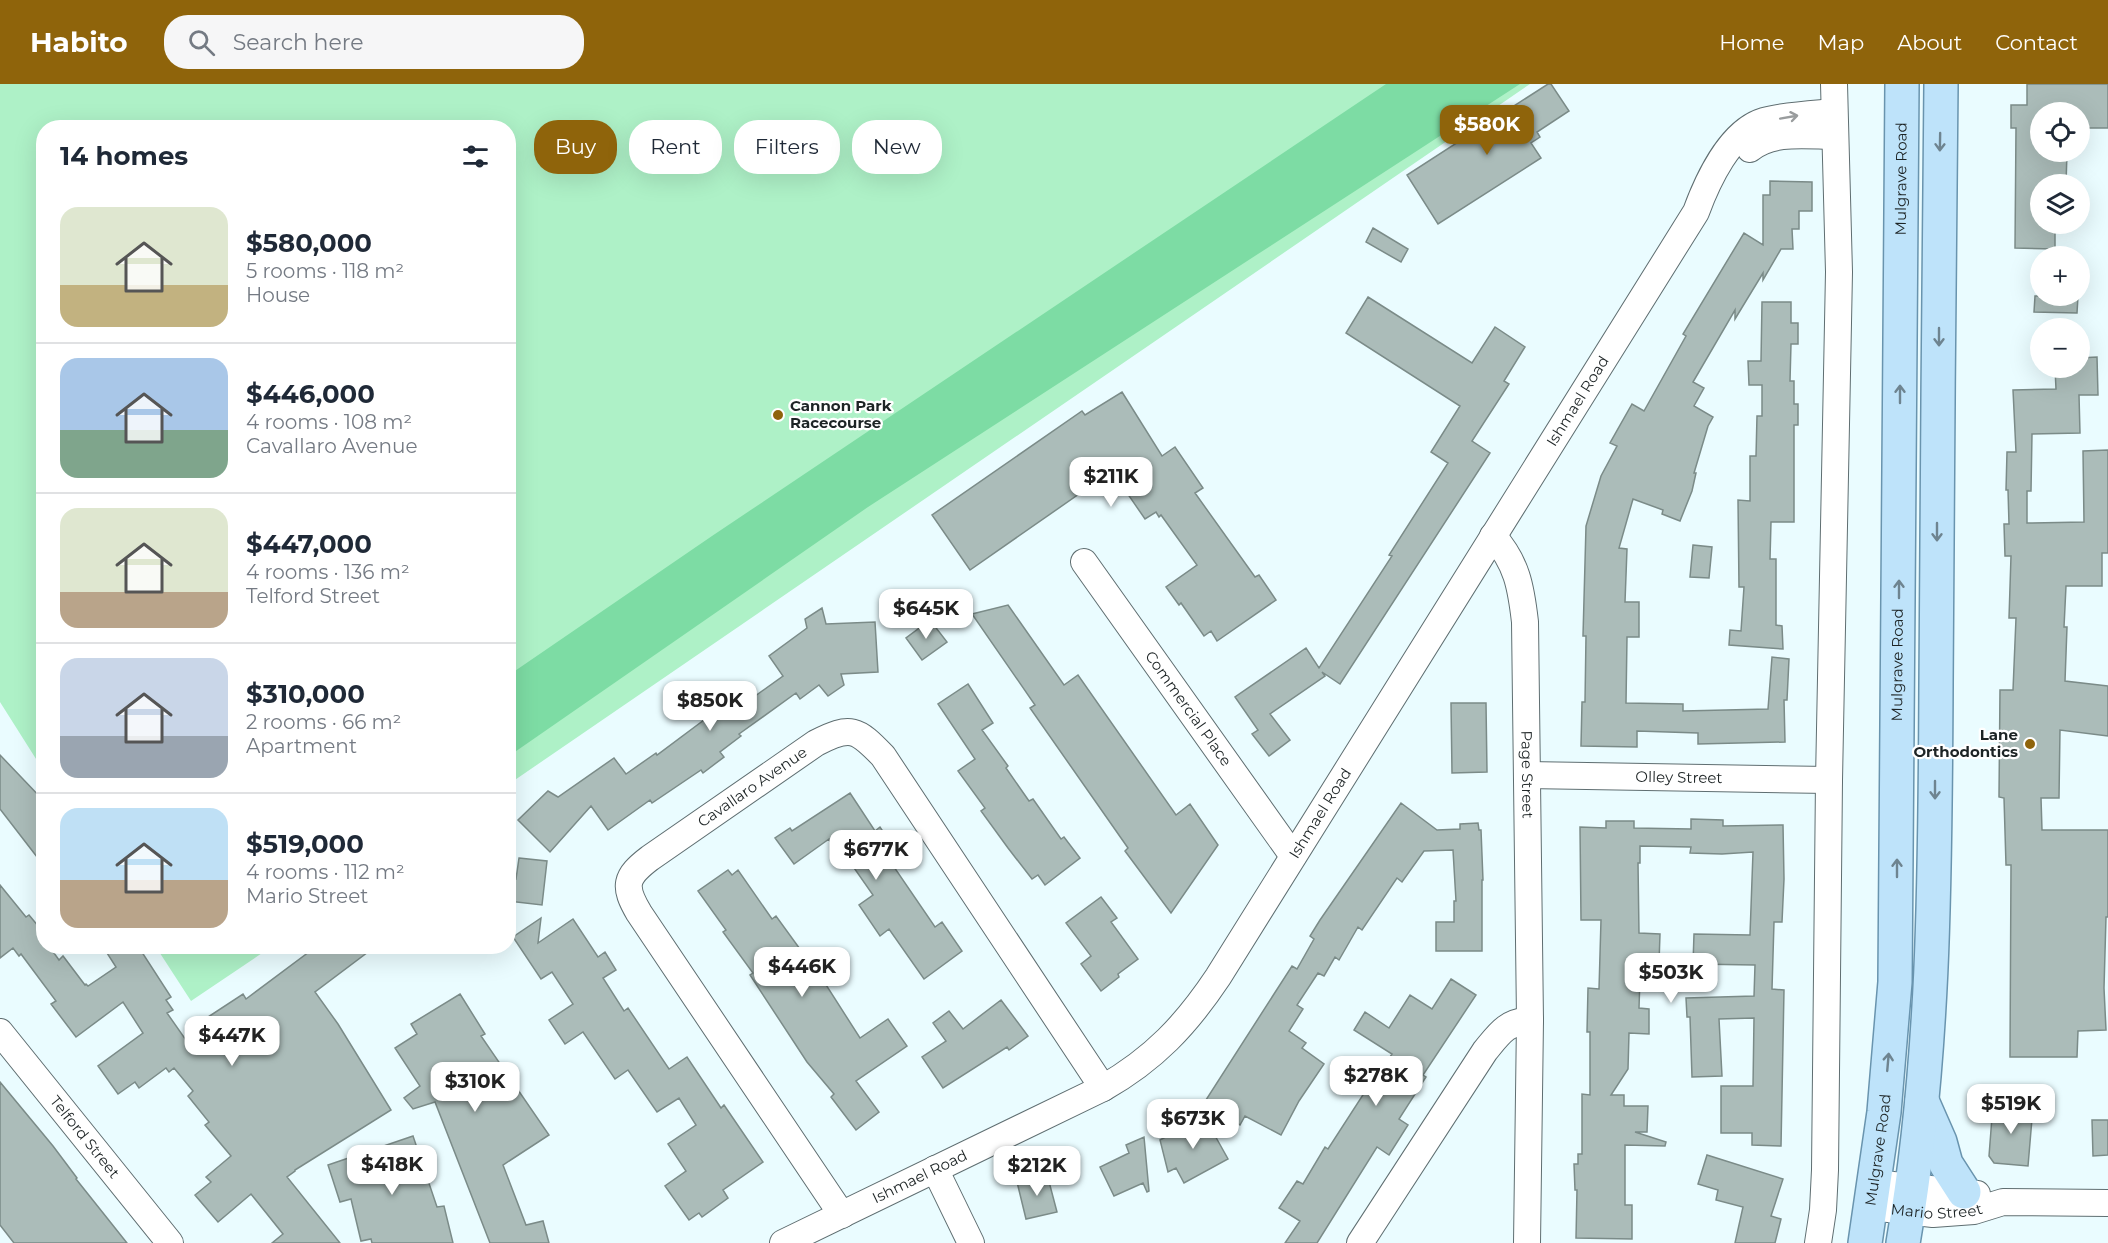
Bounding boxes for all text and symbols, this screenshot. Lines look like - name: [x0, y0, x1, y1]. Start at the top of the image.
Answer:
- search box: [164, 15, 584, 69]
- text: Habito: [30, 25, 128, 59]
- icon: search: [185, 26, 218, 59]
- text: Search here: [233, 29, 364, 56]
- text: Home: [1719, 30, 1784, 55]
- text: Map: [1817, 30, 1864, 55]
- text: About: [1897, 30, 1962, 55]
- text: Contact: [1995, 30, 2078, 55]
- map controls: [2030, 102, 2090, 378]
- button: locate: [2030, 102, 2090, 162]
- pin: $580K: [1445, 105, 1529, 156]
- text: $580K: [1454, 112, 1520, 136]
- one-way arrow: [1779, 112, 1799, 123]
- chip: Buy: [534, 120, 617, 174]
- chip: Rent: [629, 120, 722, 174]
- chip: Filters: [734, 120, 840, 174]
- chip: New: [852, 120, 942, 174]
- street label: Mulgrave Road: [1891, 122, 1911, 235]
- one-way arrow: [1934, 132, 1946, 152]
- text: 14 homes: [60, 140, 188, 172]
- icon: filters: [459, 140, 492, 173]
- button: layers: [2030, 174, 2090, 234]
- text: $580,000: [246, 227, 372, 259]
- icon: home: [108, 231, 180, 303]
- button: +: [2030, 246, 2090, 306]
- text: 5 rooms · 118 m²: [246, 259, 404, 283]
- text: House: [246, 283, 310, 307]
- button: −: [2030, 318, 2090, 378]
- one-way arrow: [1933, 327, 1944, 347]
- street label: Ishmael Road: [1542, 352, 1613, 450]
- text: $446,000: [246, 378, 375, 410]
- icon: home: [108, 382, 180, 454]
- one-way arrow: [1894, 384, 1906, 404]
- place label: Cannon Park Racecourse: [790, 396, 892, 432]
- marker: Cannon Park Racecourse: [771, 408, 785, 422]
- text: 4 rooms · 108 m²: [246, 410, 412, 434]
- text: Cavallaro Avenue: [246, 434, 417, 458]
- pin: $211K: [1069, 457, 1153, 508]
- text: $211K: [1083, 464, 1139, 488]
- one-way arrow: [1931, 522, 1943, 542]
- text: $447,000: [246, 528, 372, 560]
- icon: home: [108, 532, 180, 604]
- text: 4 rooms · 136 m²: [246, 560, 410, 584]
- one-way arrow: [1893, 579, 1904, 599]
- text: Telford Street: [246, 584, 380, 608]
- pin: $645K: [884, 589, 968, 640]
- text: $645K: [893, 596, 959, 620]
- street label: Mulgrave Road: [1887, 608, 1907, 721]
- street label: Commercial Place: [1141, 647, 1236, 770]
- text: $310,000: [246, 678, 365, 710]
- pin: $850K: [668, 681, 752, 732]
- icon: home: [108, 682, 180, 754]
- text: $850K: [677, 688, 743, 712]
- text: 2 rooms · 66 m²: [246, 710, 401, 734]
- place label: Lane Orthodontics: [1913, 725, 2018, 761]
- street label: Page Street: [1517, 730, 1537, 819]
- text: Apartment: [246, 734, 357, 758]
- marker: Lane Orthodontics: [2023, 737, 2037, 751]
- street label: Cavallaro Avenue: [694, 742, 810, 831]
- street label: Ishmael Road: [1284, 764, 1355, 862]
- street label: Olley Street: [1635, 767, 1723, 787]
- one-way arrow: [1929, 780, 1941, 800]
- text: $519,000: [246, 828, 364, 860]
- pin: $677K: [834, 830, 918, 881]
- icon: home: [108, 832, 180, 904]
- text: $677K: [843, 837, 909, 861]
- one-way arrow: [1891, 858, 1903, 878]
- text: 4 rooms · 112 m²: [246, 860, 405, 884]
- text: Mario Street: [246, 884, 368, 908]
- pin: $446K: [760, 947, 844, 998]
- pin: $503K: [1629, 953, 1713, 1004]
- text: $446K: [768, 954, 836, 978]
- text: $503K: [1639, 960, 1703, 984]
- pin: $447K: [190, 1016, 274, 1067]
- text: $447K: [199, 1023, 265, 1047]
- one-way arrow: [1883, 1053, 1894, 1073]
- pin: $278K: [1334, 1056, 1418, 1107]
- pin: $310K: [433, 1062, 517, 1113]
- text: $278K: [1344, 1063, 1408, 1087]
- text: $310K: [445, 1069, 505, 1093]
- pin: $519K: [1969, 1084, 2053, 1135]
- text: $519K: [1981, 1091, 2041, 1115]
- street label: Telford Street: [46, 1092, 124, 1182]
- street label: Mulgrave Road: [1860, 1093, 1894, 1207]
- pin: $673K: [1151, 1099, 1235, 1150]
- text: $673K: [1161, 1106, 1225, 1130]
- pin: $418K: [350, 1145, 434, 1196]
- street label: Ishmael Road: [869, 1145, 970, 1207]
- pin: $212K: [995, 1146, 1079, 1197]
- text: $418K: [361, 1152, 423, 1176]
- text: $212K: [1008, 1153, 1067, 1177]
- street label: Mario Street: [1890, 1199, 1985, 1223]

